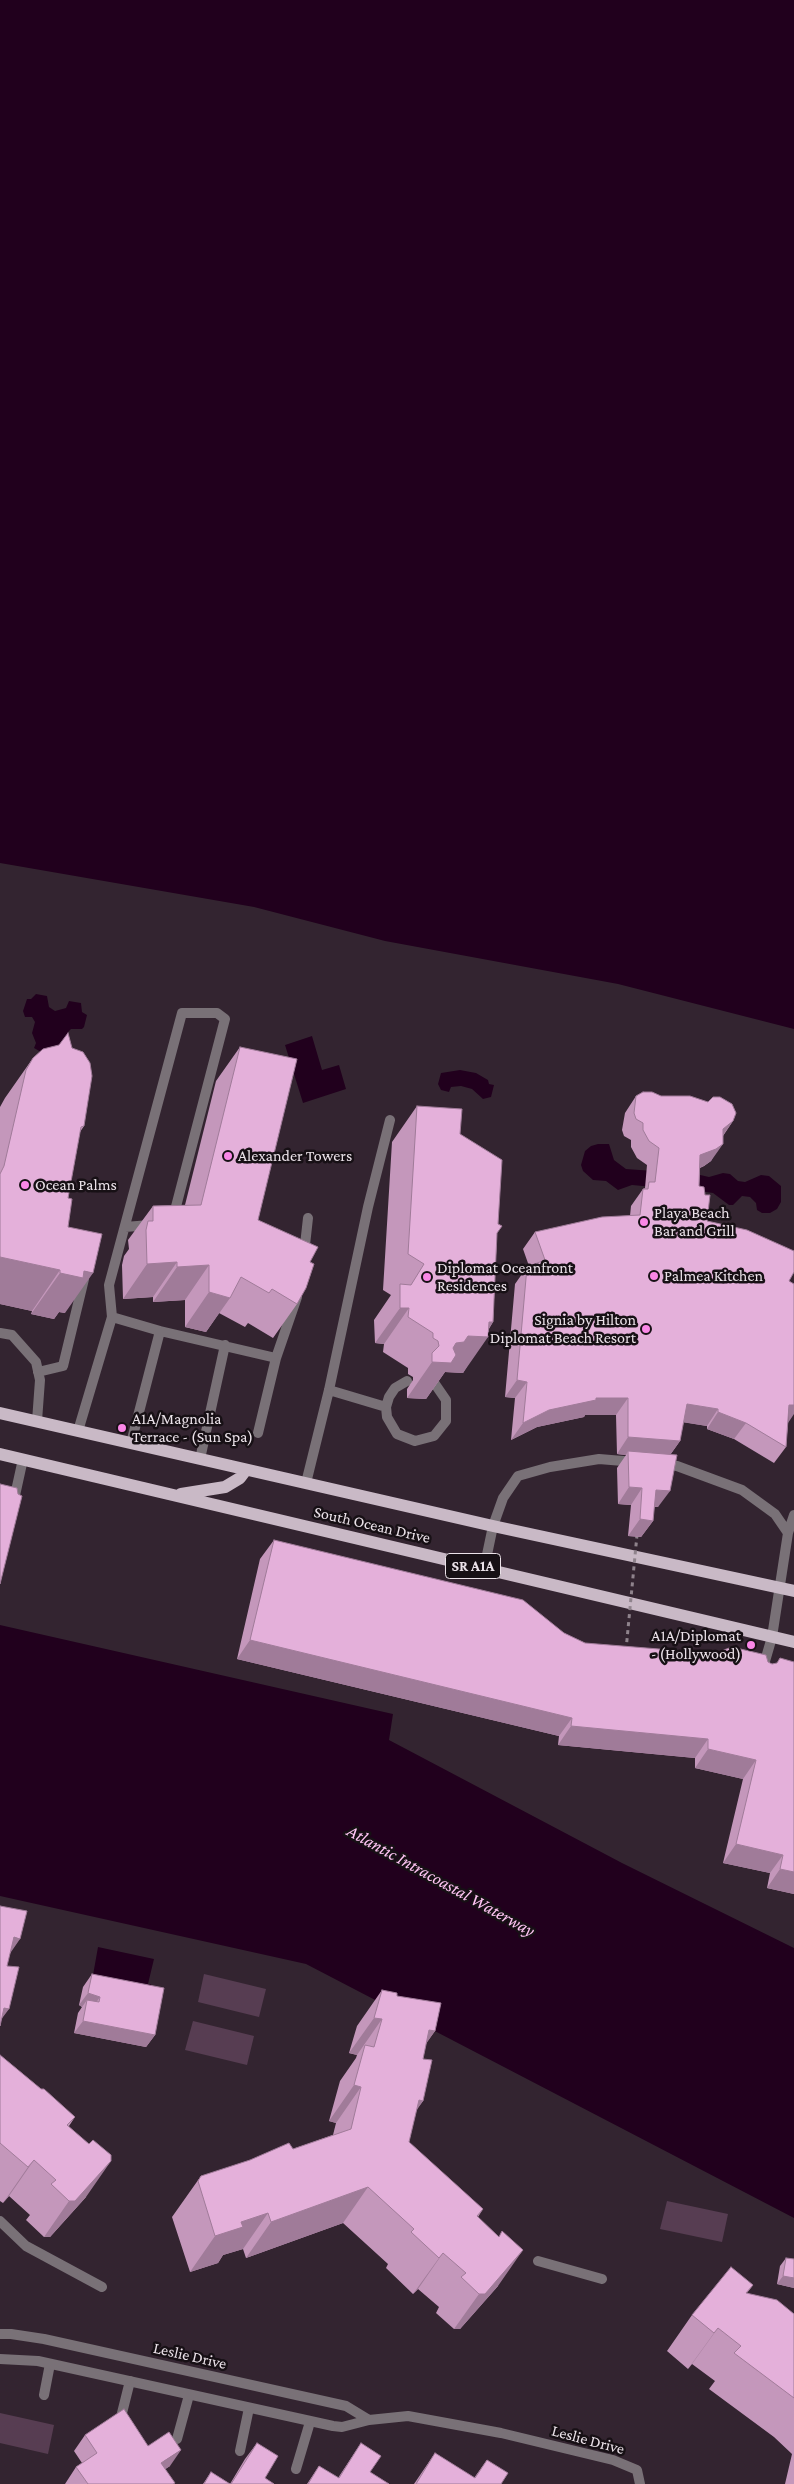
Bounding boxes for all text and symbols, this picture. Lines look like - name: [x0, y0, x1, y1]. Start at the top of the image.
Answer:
- place label: Alexander Towers: [238, 1146, 352, 1166]
- marker: Alexander Towers: [222, 1150, 234, 1162]
- place label: Ocean Palms: [35, 1175, 117, 1195]
- marker: Ocean Palms: [19, 1179, 31, 1191]
- place label: Playa Beach Bar and Grill: [654, 1203, 735, 1241]
- marker: Playa Beach Bar and Grill: [638, 1216, 650, 1228]
- place label: Diplomat Oceanfront Residences: [437, 1258, 573, 1296]
- place label: Palmea Kitchen: [664, 1266, 763, 1286]
- marker: Palmea Kitchen: [648, 1270, 660, 1282]
- marker: Diplomat Oceanfront Residences: [421, 1271, 433, 1283]
- place label: Signia by Hilton Diplomat Beach Resort: [490, 1310, 636, 1348]
- marker: Signia by Hilton Diplomat Beach Resort: [640, 1323, 652, 1335]
- place label: A1A/Magnolia Terrace - (Sun Spa): [132, 1409, 253, 1447]
- marker: A1A/Magnolia Terrace - (Sun Spa): [116, 1422, 128, 1434]
- street label: South Ocean Drive: [312, 1502, 432, 1548]
- road number: SR A1A: [446, 1554, 500, 1578]
- place label: A1A/Diplomat - (Hollywood): [651, 1626, 741, 1664]
- marker: A1A/Diplomat - (Hollywood): [745, 1639, 757, 1651]
- water label: Atlantic Intracoastal Waterway: [343, 1820, 539, 1942]
- street label: Leslie Drive: [152, 2338, 228, 2374]
- street label: Leslie Drive: [550, 2421, 626, 2459]

